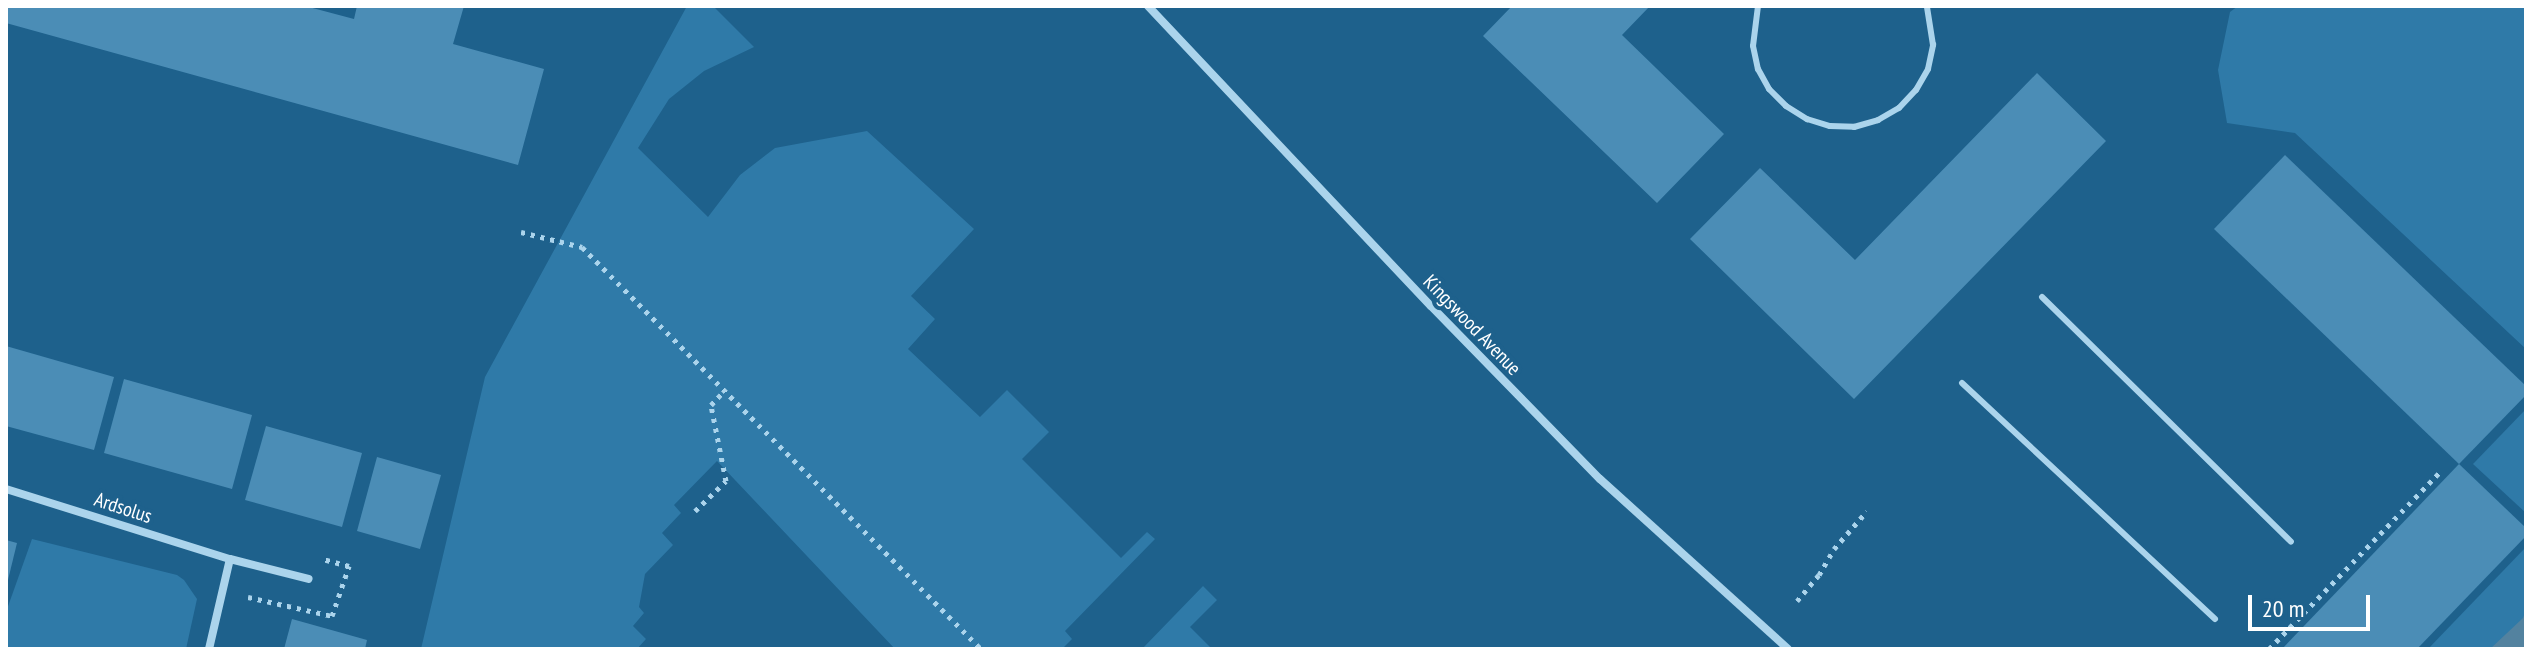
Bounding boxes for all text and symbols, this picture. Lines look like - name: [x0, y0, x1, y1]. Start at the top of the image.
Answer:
- street label: Kingswood Avenue: [1418, 270, 1526, 380]
- street label: Ardsolus: [91, 487, 155, 529]
- scale bar: [2252, 579, 2374, 629]
- text: 20 m: [2262, 593, 2304, 624]

